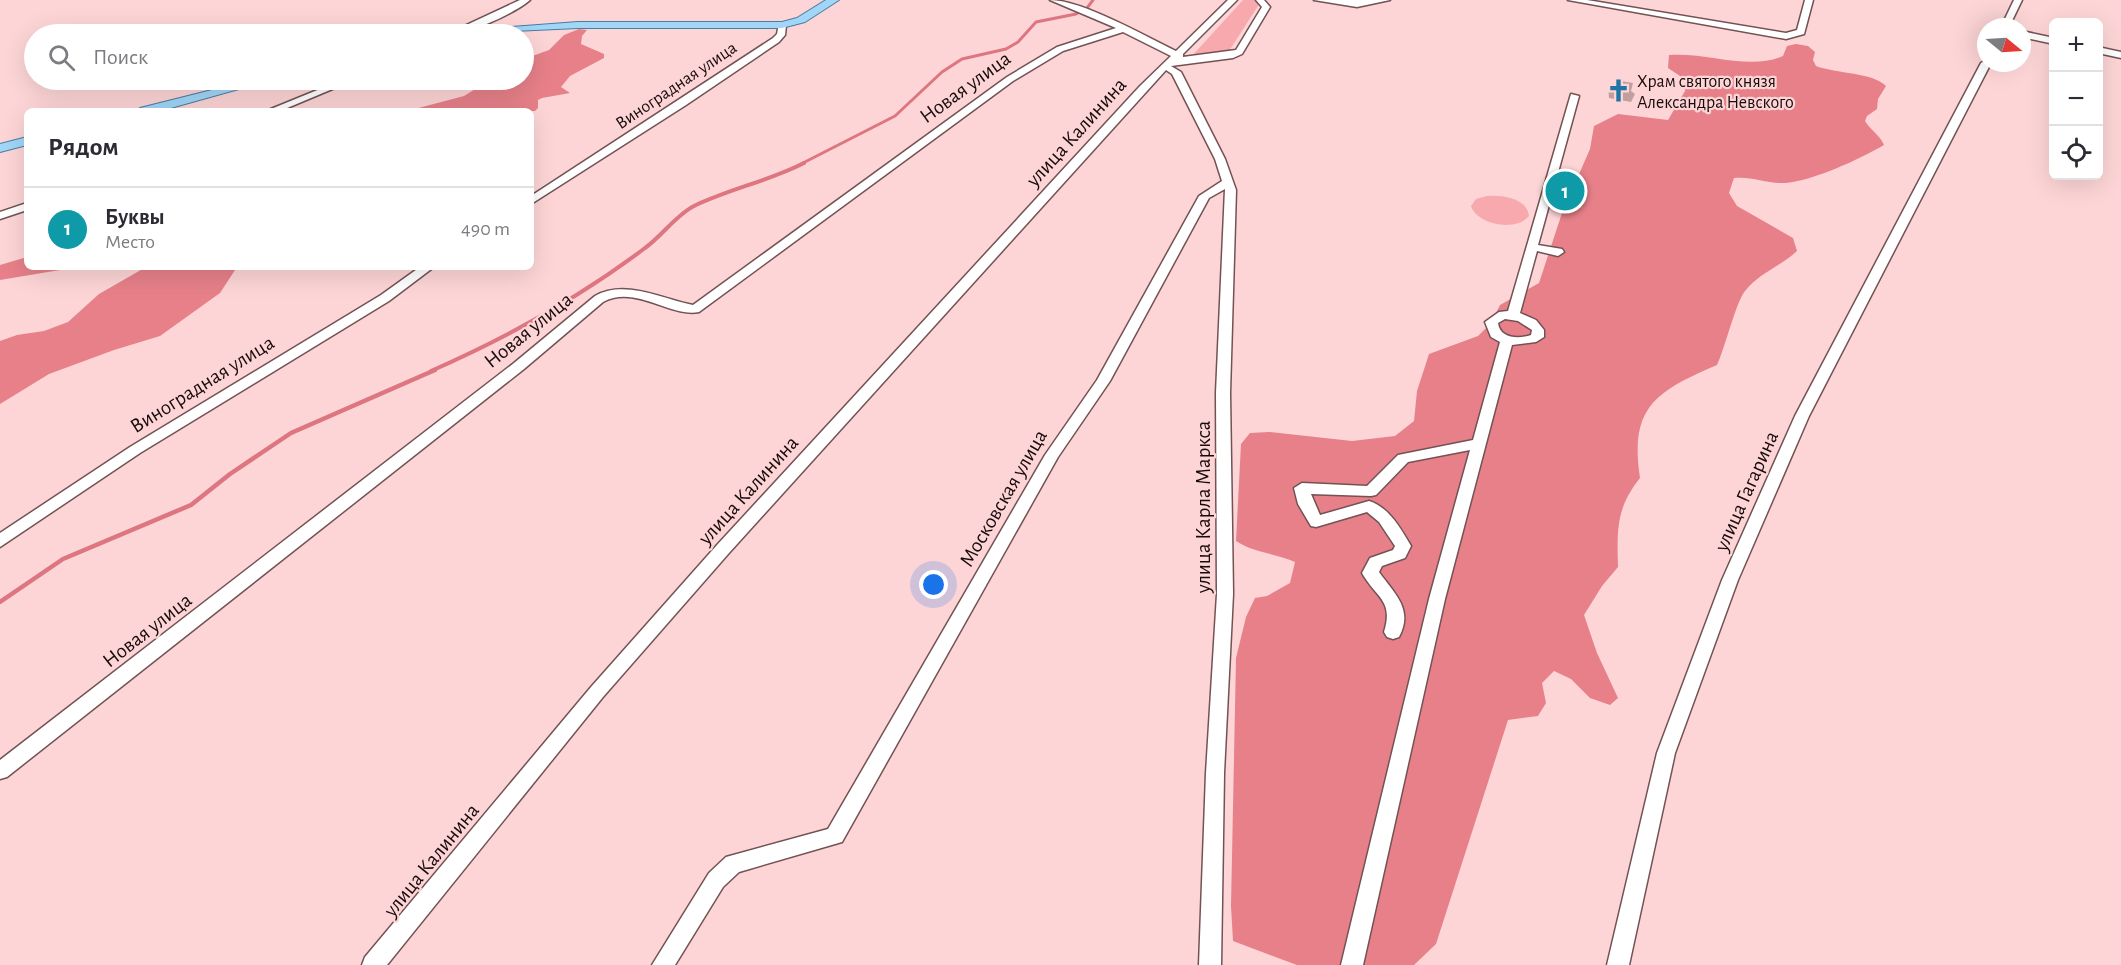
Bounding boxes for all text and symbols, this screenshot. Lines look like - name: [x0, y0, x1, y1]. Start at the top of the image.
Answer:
- north arrow: [1977, 18, 2031, 72]
- map controls: [2049, 18, 2103, 180]
- button: +: [2049, 18, 2103, 72]
- search box: [24, 24, 534, 90]
- street label: Виноградная улица: [613, 39, 740, 133]
- icon: search: [45, 41, 78, 74]
- text: Поиск: [93, 46, 148, 68]
- street label: Новая улица: [916, 47, 1015, 127]
- button: −: [2049, 72, 2103, 126]
- place label: Храм святого князя Александра Невского: [1637, 73, 1794, 112]
- street label: улица Калинина: [1022, 74, 1131, 192]
- church icon: Храм святого князя Александра Невского: [1606, 78, 1632, 104]
- button: locate: [2049, 126, 2103, 180]
- text: Рядом: [48, 134, 119, 160]
- pin: 1: [1546, 168, 1584, 213]
- text: Буквы: [105, 206, 165, 228]
- text: 1: [64, 219, 71, 239]
- text: 490 m: [461, 219, 510, 239]
- text: Место: [105, 232, 155, 252]
- street label: Новая улица: [480, 288, 577, 372]
- street label: Виноградная улица: [127, 331, 278, 437]
- street label: улица Карла Маркса: [1193, 420, 1214, 594]
- street label: Московская улица: [956, 426, 1051, 570]
- street label: улица Гагарина: [1710, 428, 1782, 555]
- street label: улица Калинина: [694, 432, 803, 550]
- your location: [919, 570, 948, 599]
- street label: Новая улица: [99, 589, 196, 672]
- street label: улица Калинина: [379, 800, 483, 921]

